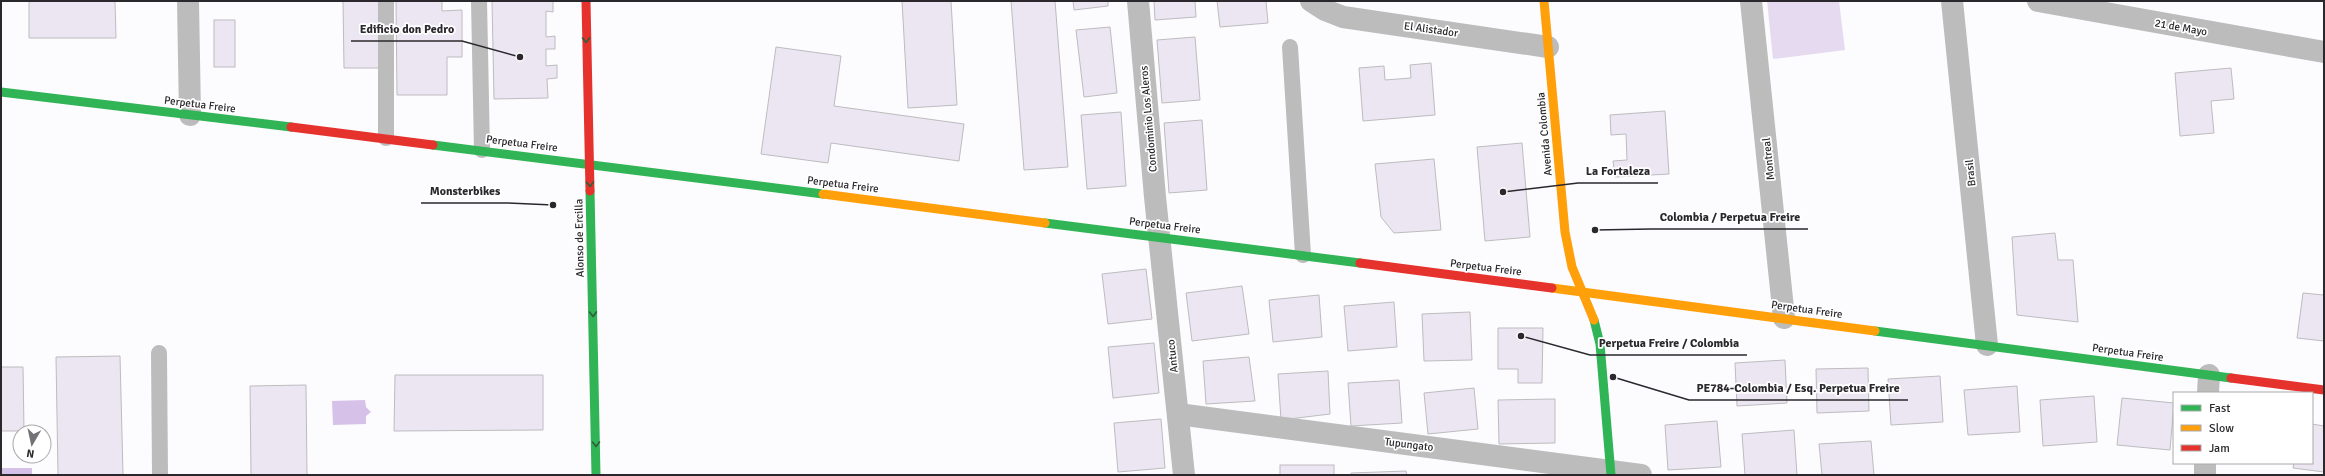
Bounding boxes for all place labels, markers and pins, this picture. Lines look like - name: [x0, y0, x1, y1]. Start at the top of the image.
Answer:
- callout: Edificio don Pedro: [351, 17, 462, 41]
- callout: La Fortaleza: [1578, 159, 1658, 183]
- callout: Monsterbikes: [421, 179, 508, 203]
- callout: Colombia / Perpetua Freire: [1651, 205, 1808, 229]
- callout: Perpetua Freire / Colombia: [1590, 331, 1747, 355]
- callout: PE784-Colombia / Esq. Perpetua Freire: [1689, 376, 1908, 400]

